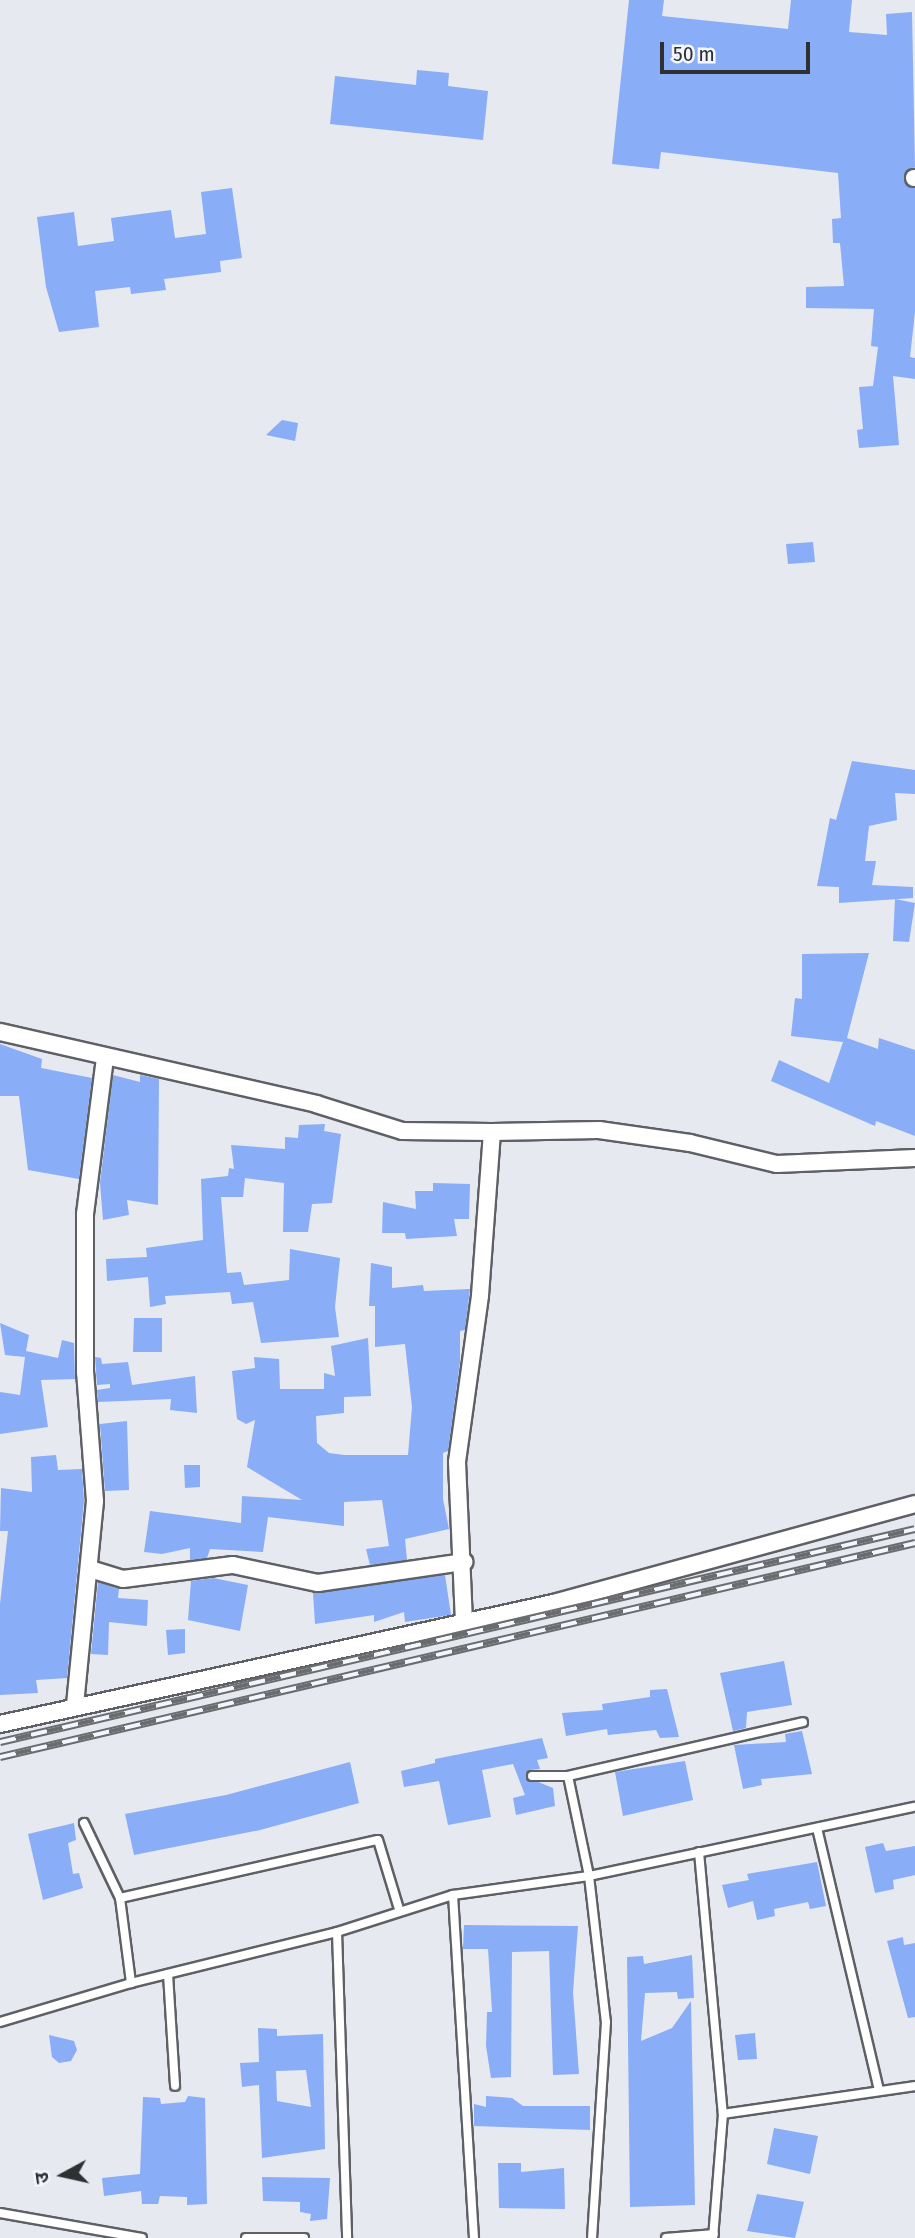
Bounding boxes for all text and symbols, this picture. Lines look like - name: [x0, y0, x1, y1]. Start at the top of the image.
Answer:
- scale bar: [663, 28, 814, 72]
- text: 50 m: [673, 41, 715, 67]
- north arrow: [28, 2140, 98, 2210]
- text: उ: [30, 2171, 54, 2185]

